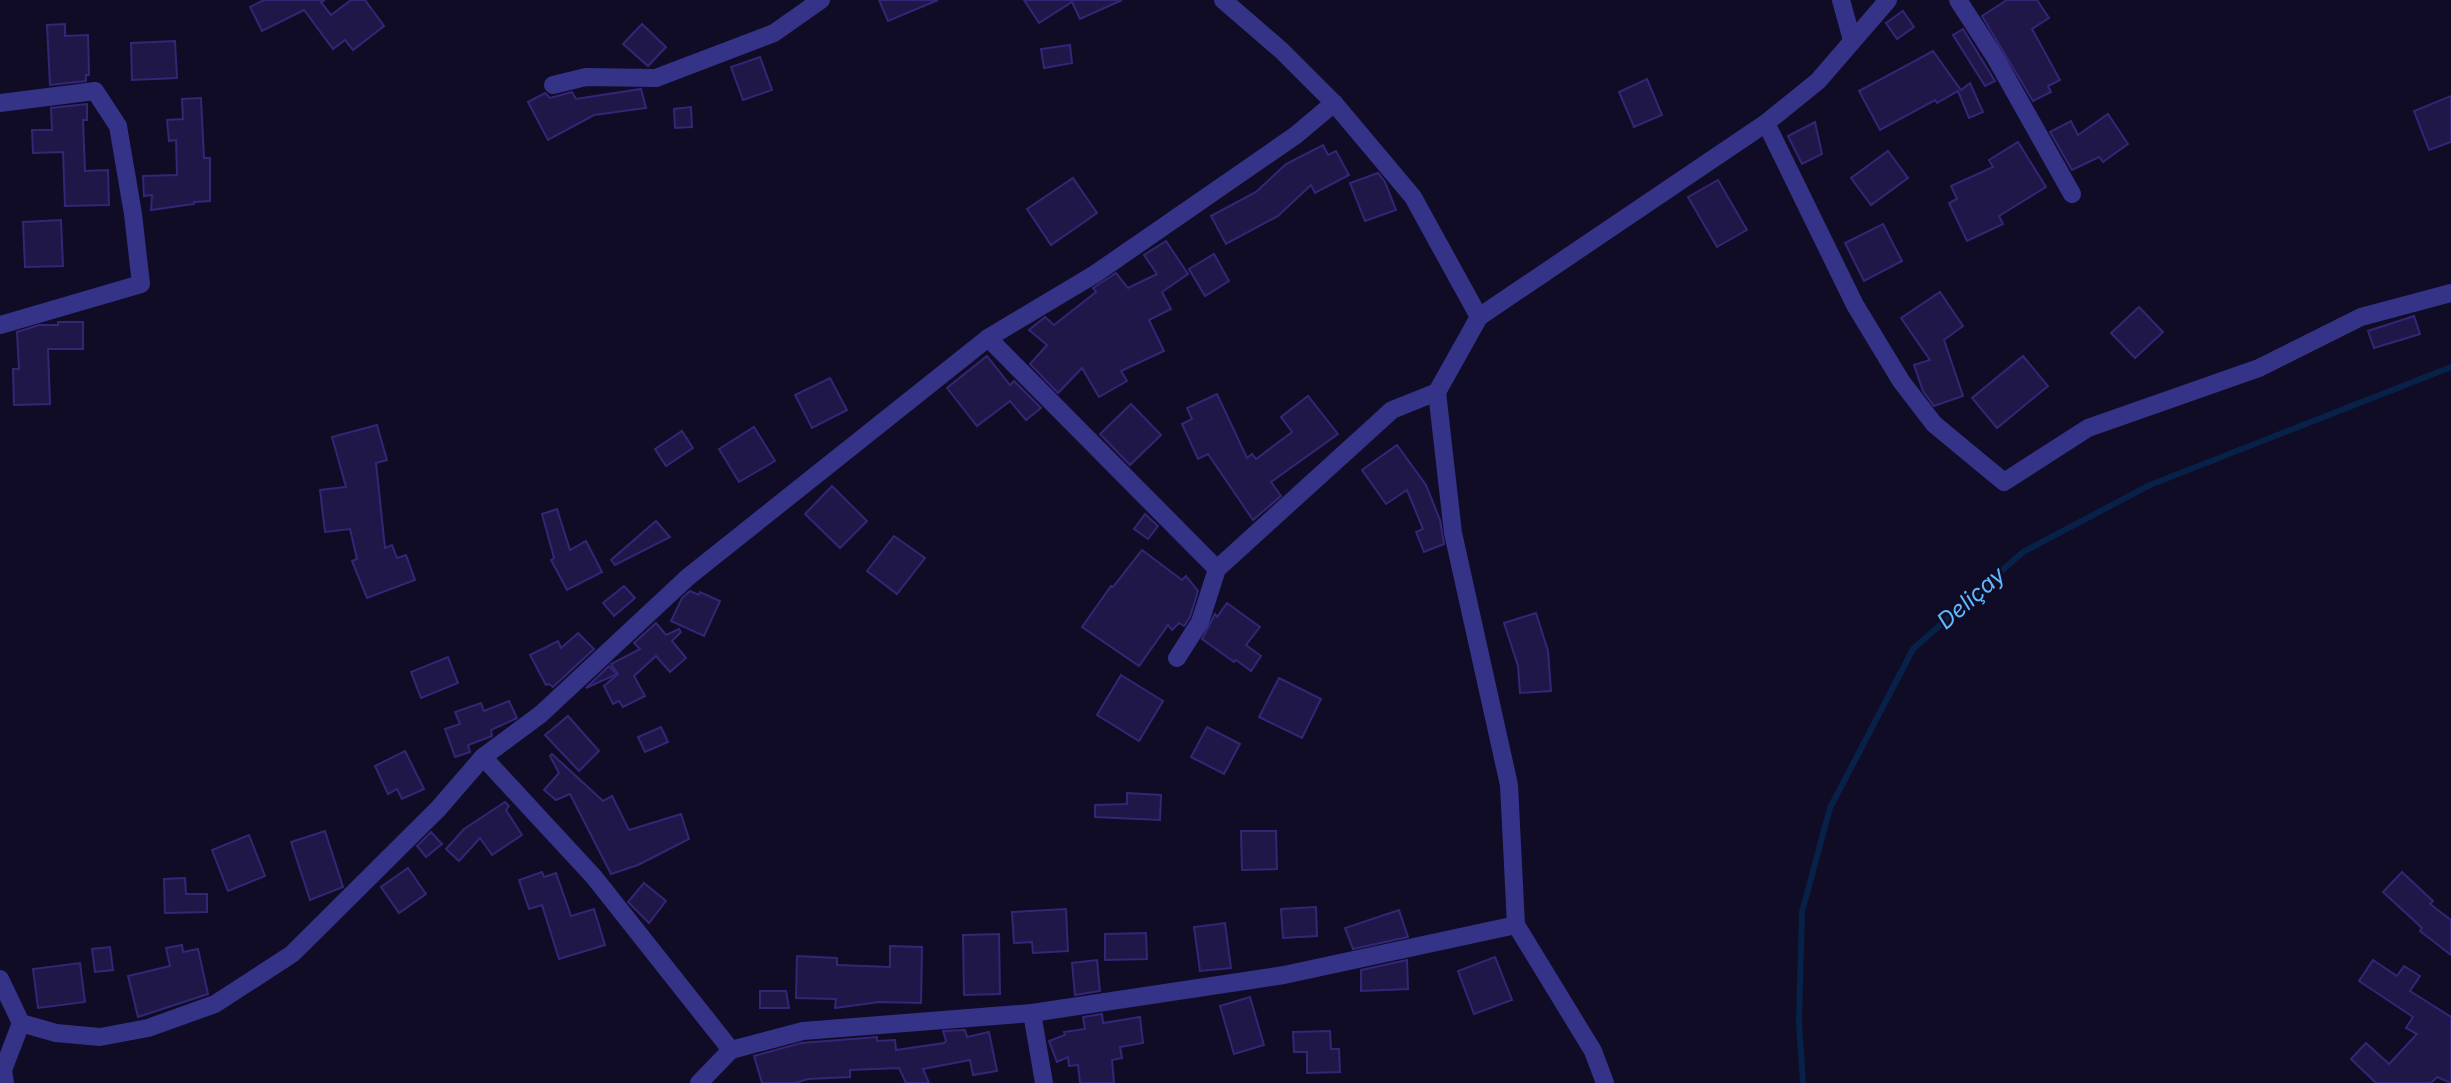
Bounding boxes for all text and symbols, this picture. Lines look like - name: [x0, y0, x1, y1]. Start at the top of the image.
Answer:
- water label: Deliçay: [1931, 560, 2011, 635]

